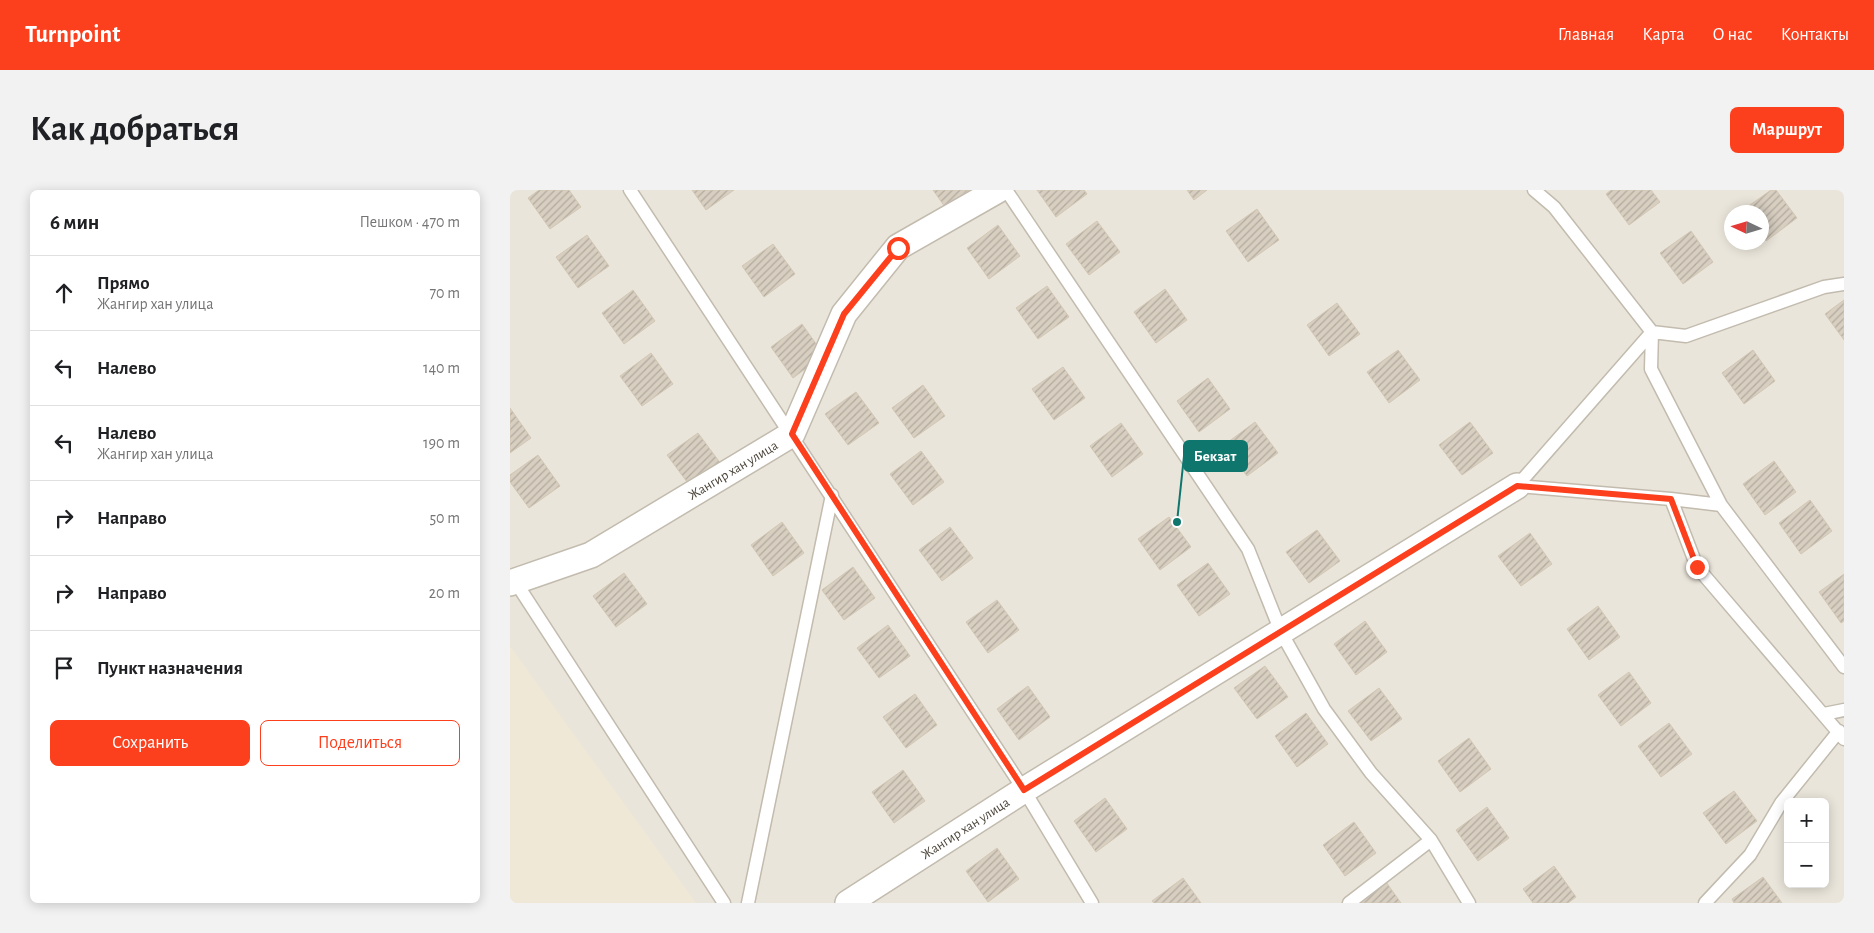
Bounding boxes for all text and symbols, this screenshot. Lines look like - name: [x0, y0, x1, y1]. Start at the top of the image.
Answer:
- text: Turnpoint: [25, 23, 120, 47]
- text: Главная: [1558, 26, 1614, 44]
- text: Карта: [1642, 26, 1684, 44]
- text: О нас: [1712, 26, 1753, 44]
- text: Контакты: [1781, 26, 1849, 44]
- button: Маршрут: [1730, 107, 1844, 153]
- text: Как добраться: [30, 112, 239, 147]
- north arrow: [1724, 205, 1769, 250]
- text: 6 мин: [50, 212, 99, 233]
- text: Пешком · 470 m: [359, 214, 460, 230]
- route start: [887, 237, 910, 260]
- text: Прямо: [97, 274, 150, 293]
- icon: ahead: [50, 279, 78, 307]
- text: 70 m: [429, 285, 460, 301]
- text: Жангир хан улица: [97, 296, 214, 312]
- icon: left: [50, 354, 78, 382]
- text: Налево: [97, 359, 156, 378]
- text: 140 m: [423, 360, 460, 376]
- text: Налево: [97, 424, 156, 443]
- icon: left: [50, 429, 78, 457]
- text: 190 m: [423, 435, 460, 451]
- street label: Жангир хан улица: [686, 438, 781, 503]
- callout: Бекзат: [1184, 441, 1247, 471]
- text: Жангир хан улица: [97, 446, 214, 462]
- text: Бекзат: [1194, 449, 1236, 464]
- icon: right: [50, 504, 78, 532]
- text: Направо: [97, 509, 167, 528]
- text: 50 m: [429, 510, 460, 526]
- route end: [1686, 556, 1709, 579]
- icon: right: [50, 579, 78, 607]
- text: Направо: [97, 584, 167, 603]
- text: 20 m: [429, 585, 460, 601]
- icon: arrive: [50, 654, 78, 682]
- text: Пункт назначения: [97, 659, 243, 678]
- button: Сохранить: [50, 720, 250, 766]
- button: Поделиться: [260, 720, 460, 766]
- street label: Жангир хан улица: [919, 795, 1013, 862]
- map controls: [1784, 798, 1829, 888]
- button: +: [1784, 798, 1829, 843]
- button: −: [1784, 843, 1829, 888]

